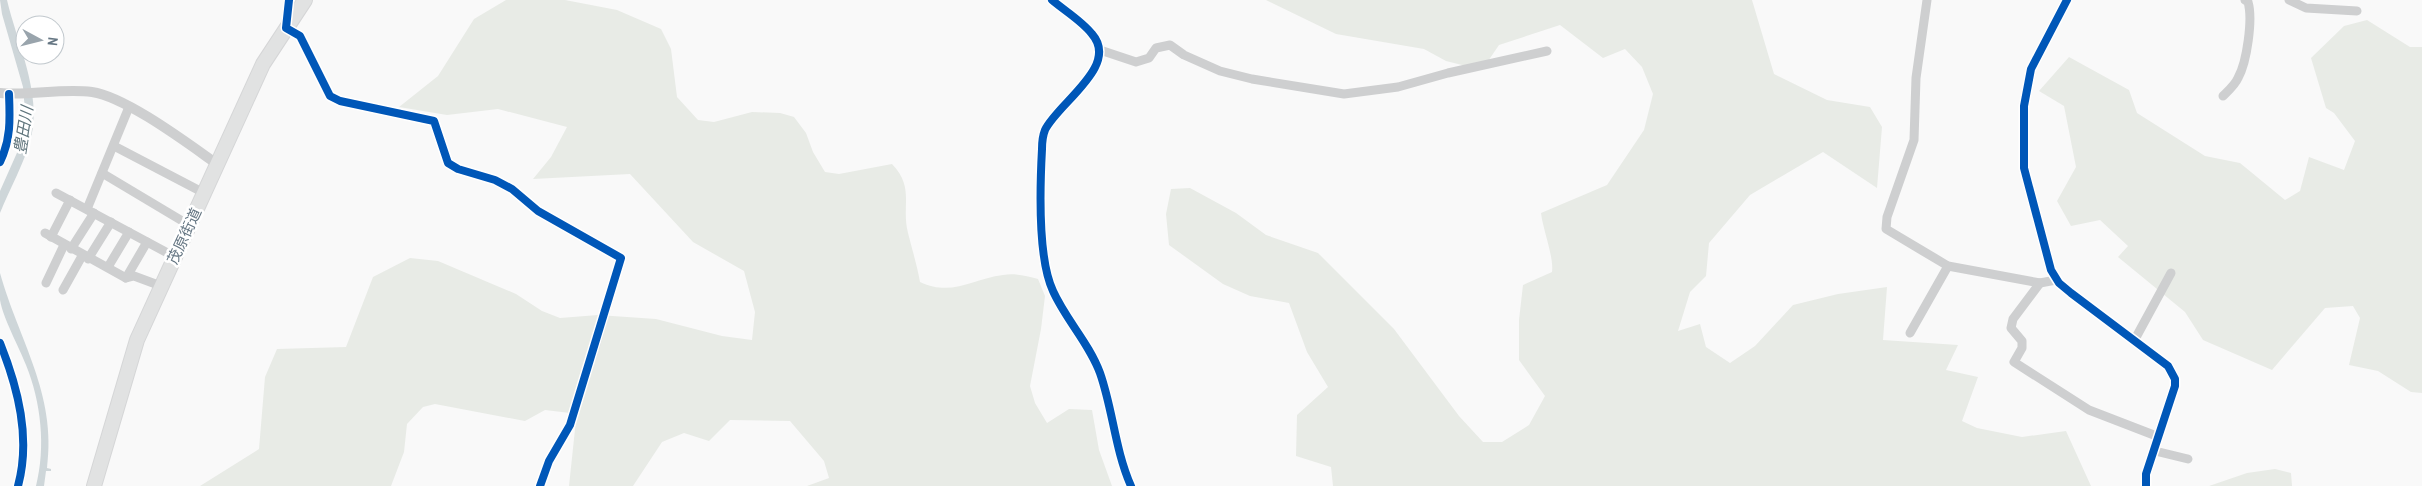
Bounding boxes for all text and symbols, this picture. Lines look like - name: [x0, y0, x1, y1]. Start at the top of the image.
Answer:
- north arrow: [15, 15, 65, 65]
- text: N: [43, 36, 62, 47]
- water label: 豊田川: [8, 103, 38, 155]
- street label: 茂原街道: [162, 204, 206, 268]

